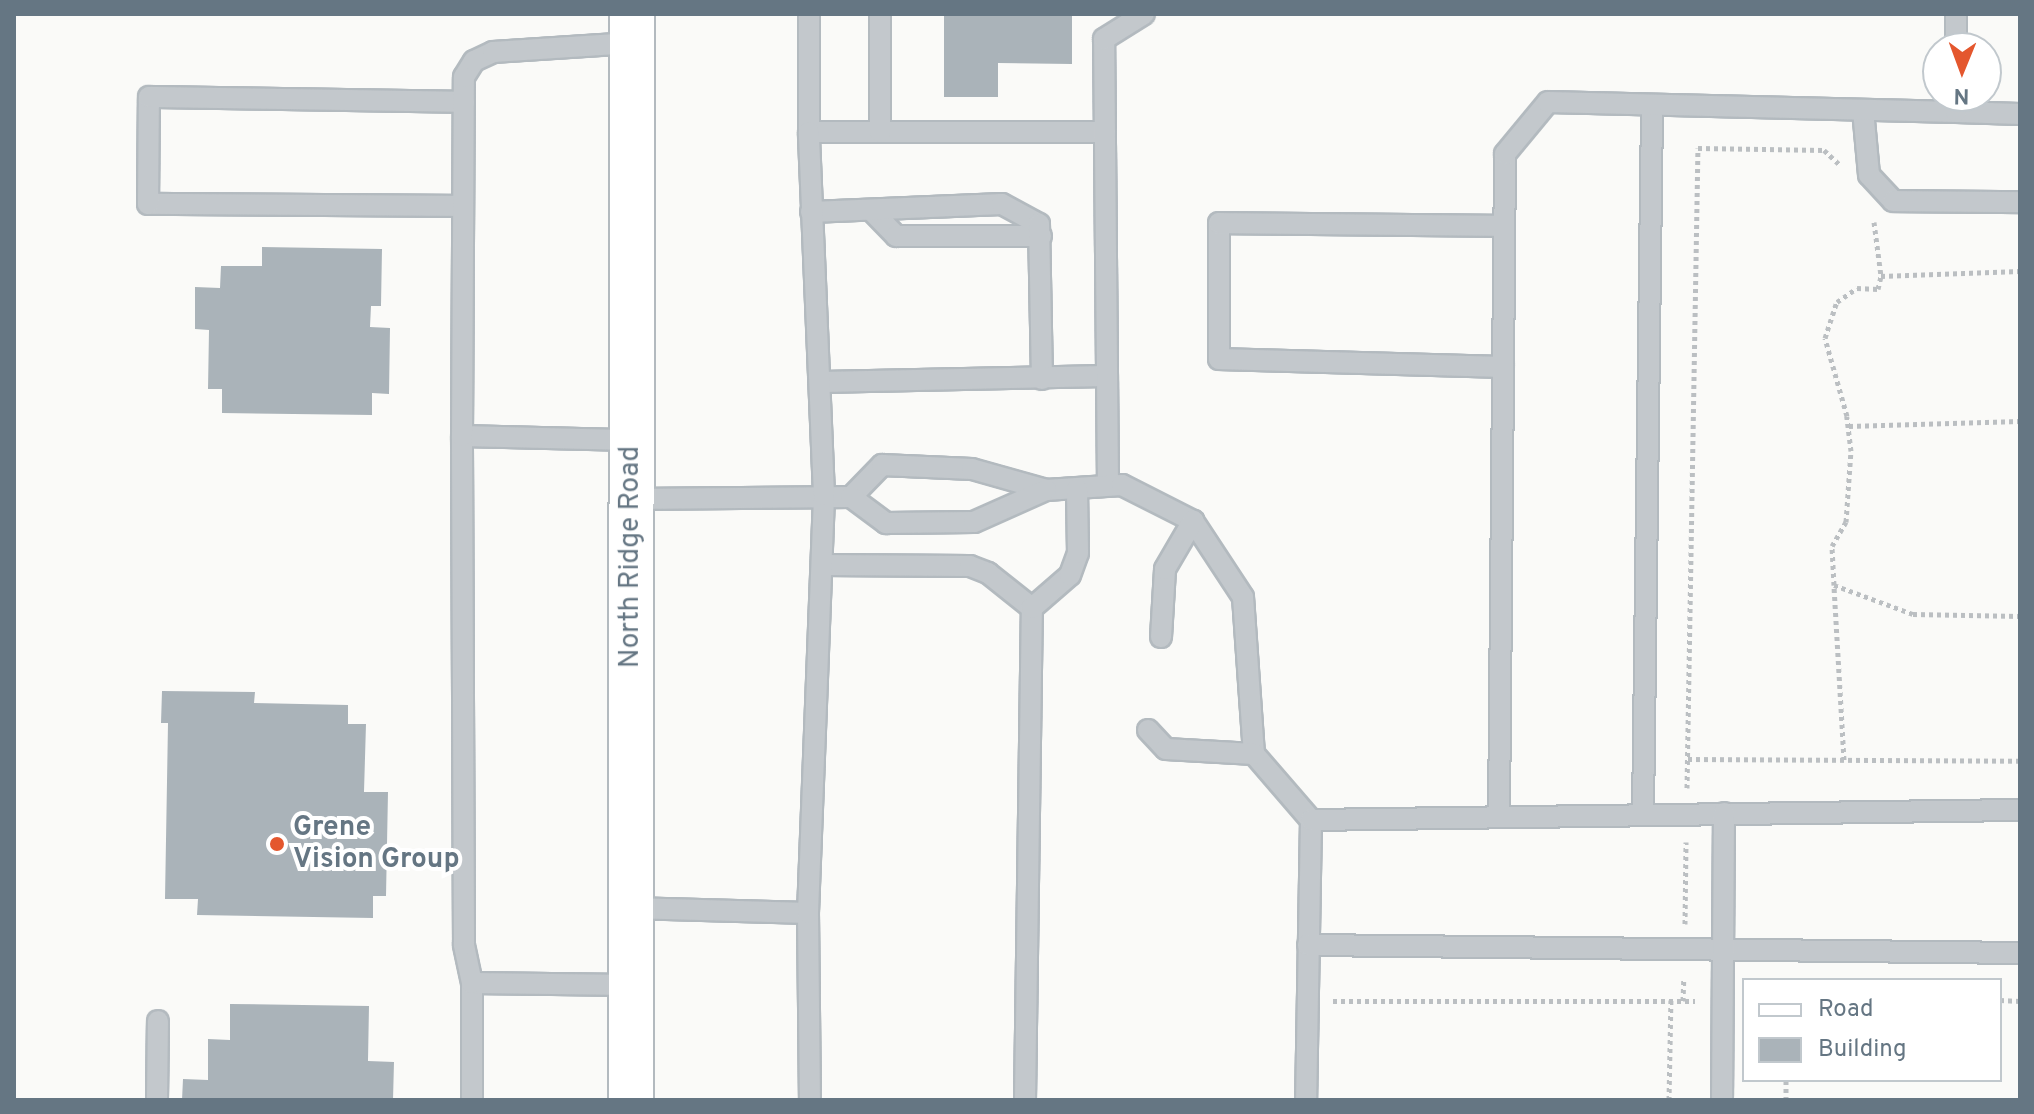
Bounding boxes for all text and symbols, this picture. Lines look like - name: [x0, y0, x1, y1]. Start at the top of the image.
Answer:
- north arrow: [1922, 32, 2002, 112]
- text: N: [1953, 81, 1970, 108]
- street label: North Ridge Road: [614, 446, 648, 668]
- place label: Grene Vision Group: [293, 811, 460, 877]
- marker: Grene Vision Group: [268, 835, 286, 853]
- legend: [1742, 978, 2002, 1082]
- text: Road: [1818, 995, 1874, 1025]
- text: Building: [1818, 1035, 1907, 1065]

